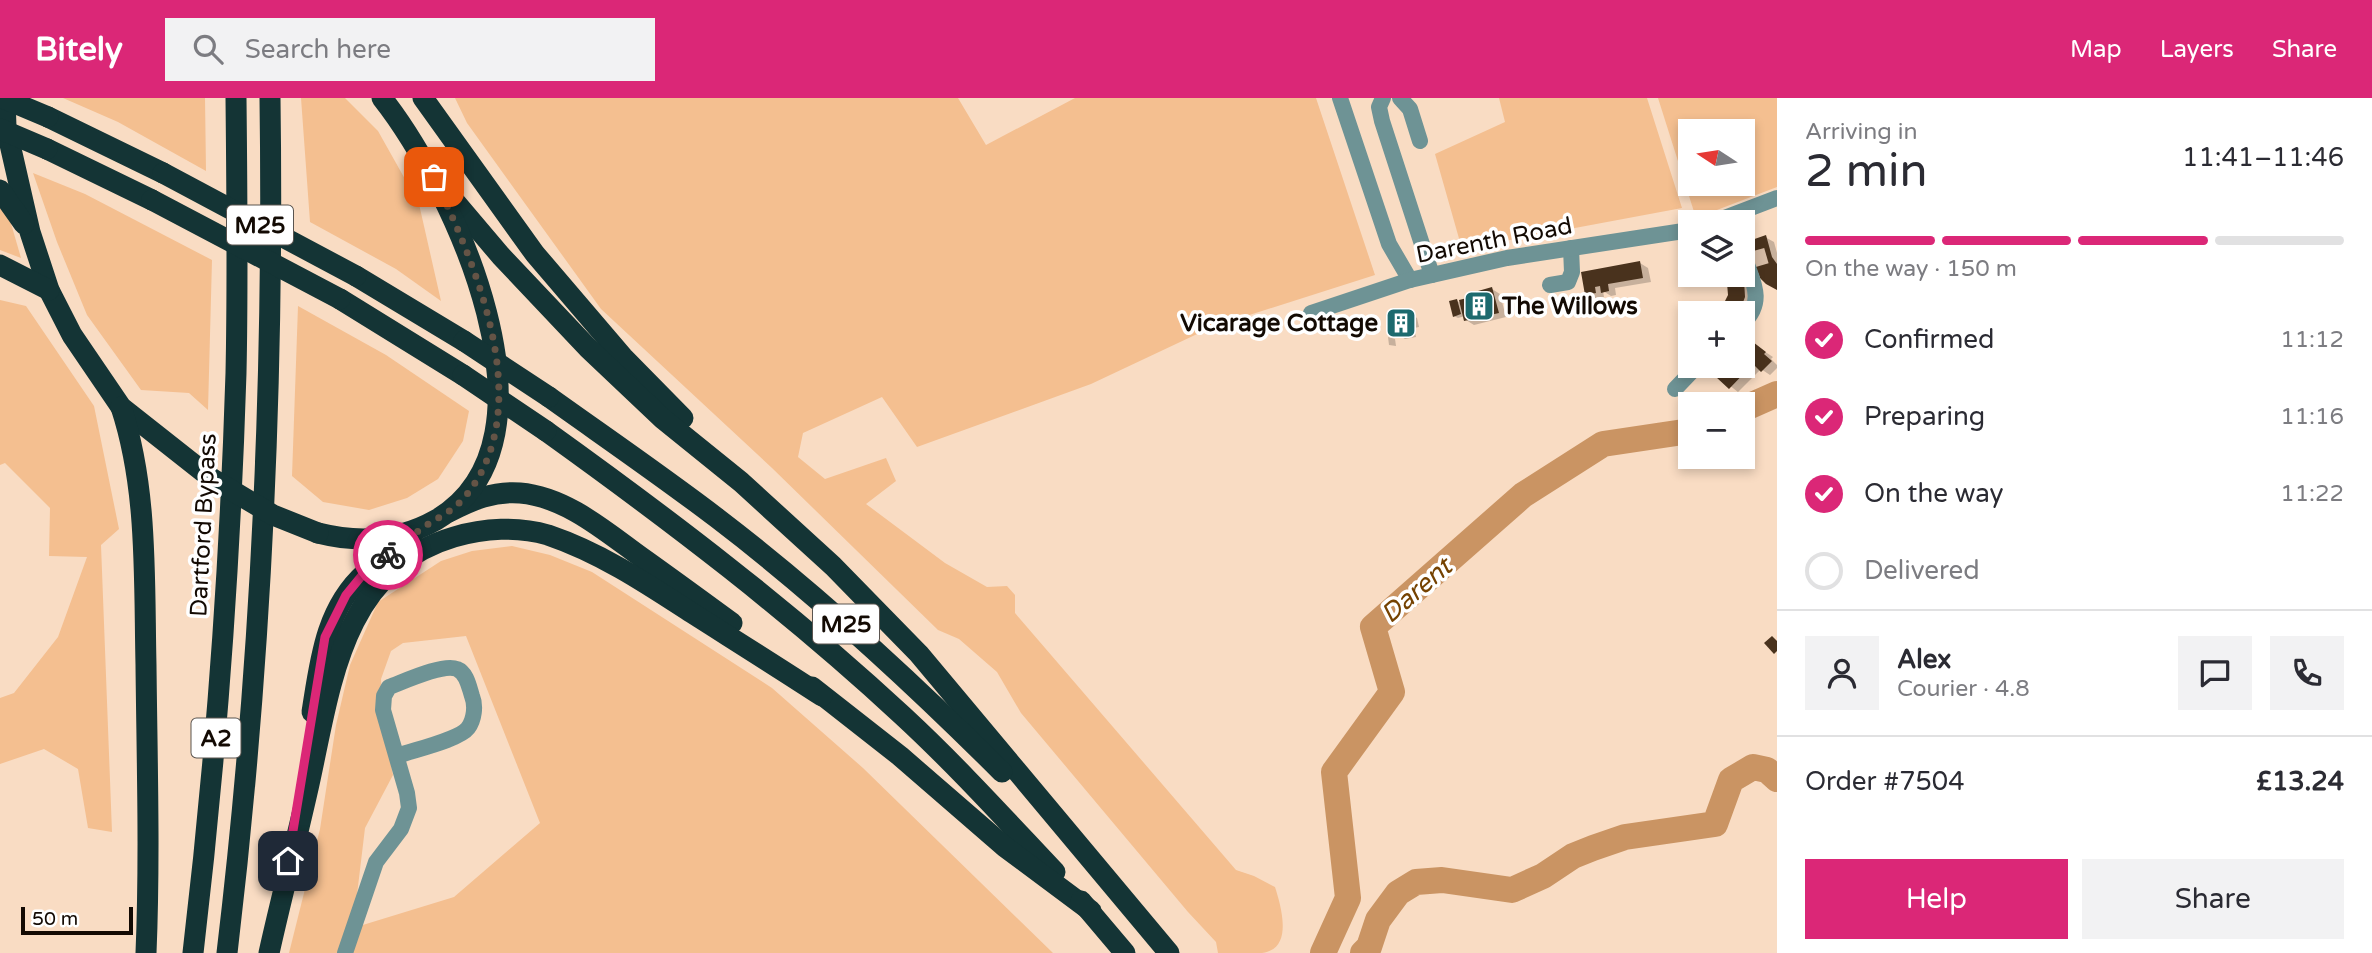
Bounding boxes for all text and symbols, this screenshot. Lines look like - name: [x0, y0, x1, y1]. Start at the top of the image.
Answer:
- search box: [165, 18, 655, 81]
- text: Bitely: [35, 30, 123, 69]
- icon: search: [189, 30, 227, 68]
- text: Search here: [245, 34, 391, 65]
- text: Map: [2070, 35, 2122, 64]
- text: Layers: [2160, 35, 2234, 64]
- text: Share: [2272, 35, 2337, 64]
- text: Arriving in: [1805, 118, 1918, 146]
- north arrow: [1678, 119, 1755, 196]
- map controls: [1678, 119, 1755, 469]
- text: 11:41–11:46: [2182, 142, 2344, 173]
- text: 2 min: [1805, 144, 1928, 199]
- pin: [404, 147, 464, 207]
- icon: bag: [415, 158, 453, 196]
- road number: M25: [227, 206, 293, 244]
- button: layers: [1678, 210, 1755, 287]
- street label: Darenth Road: [1414, 211, 1575, 270]
- text: On the way · 150 m: [1805, 255, 2017, 283]
- building icon: The Willows: [1462, 289, 1496, 323]
- place label: The Willows: [1501, 292, 1638, 321]
- button: +: [1678, 301, 1755, 378]
- building icon: Vicarage Cottage: [1384, 306, 1418, 340]
- place label: Vicarage Cottage: [1180, 309, 1378, 338]
- icon: check: [1805, 321, 1843, 359]
- text: Confirmed: [1864, 324, 1994, 355]
- text: 11:12: [2280, 326, 2344, 354]
- button: −: [1678, 392, 1755, 469]
- icon: check: [1805, 398, 1843, 436]
- text: Preparing: [1864, 401, 1985, 432]
- text: 11:16: [2280, 403, 2344, 431]
- street label: Dartford Bypass: [184, 432, 223, 618]
- icon: check: [1805, 475, 1843, 513]
- text: On the way: [1864, 478, 2004, 509]
- text: 11:22: [2280, 480, 2344, 508]
- courier: [353, 520, 423, 590]
- icon: bike: [369, 536, 407, 574]
- water label: Darent: [1375, 549, 1460, 630]
- text: Delivered: [1864, 555, 1980, 586]
- road number: M25: [813, 604, 879, 644]
- button: person: [1805, 636, 1879, 710]
- button: chat: [2178, 636, 2252, 710]
- button: phone: [2270, 636, 2344, 710]
- text: Alex: [1897, 644, 1951, 675]
- text: Courier · 4.8: [1897, 675, 2030, 703]
- road number: A2: [192, 718, 241, 758]
- text: Order #7504: [1805, 766, 1965, 797]
- text: £13.24: [2256, 766, 2344, 797]
- pin: [258, 831, 318, 891]
- icon: home: [269, 842, 307, 880]
- button: Help: [1805, 859, 2068, 939]
- button: Share: [2082, 859, 2344, 939]
- scale bar: [21, 904, 133, 936]
- text: 50 m: [32, 908, 78, 930]

